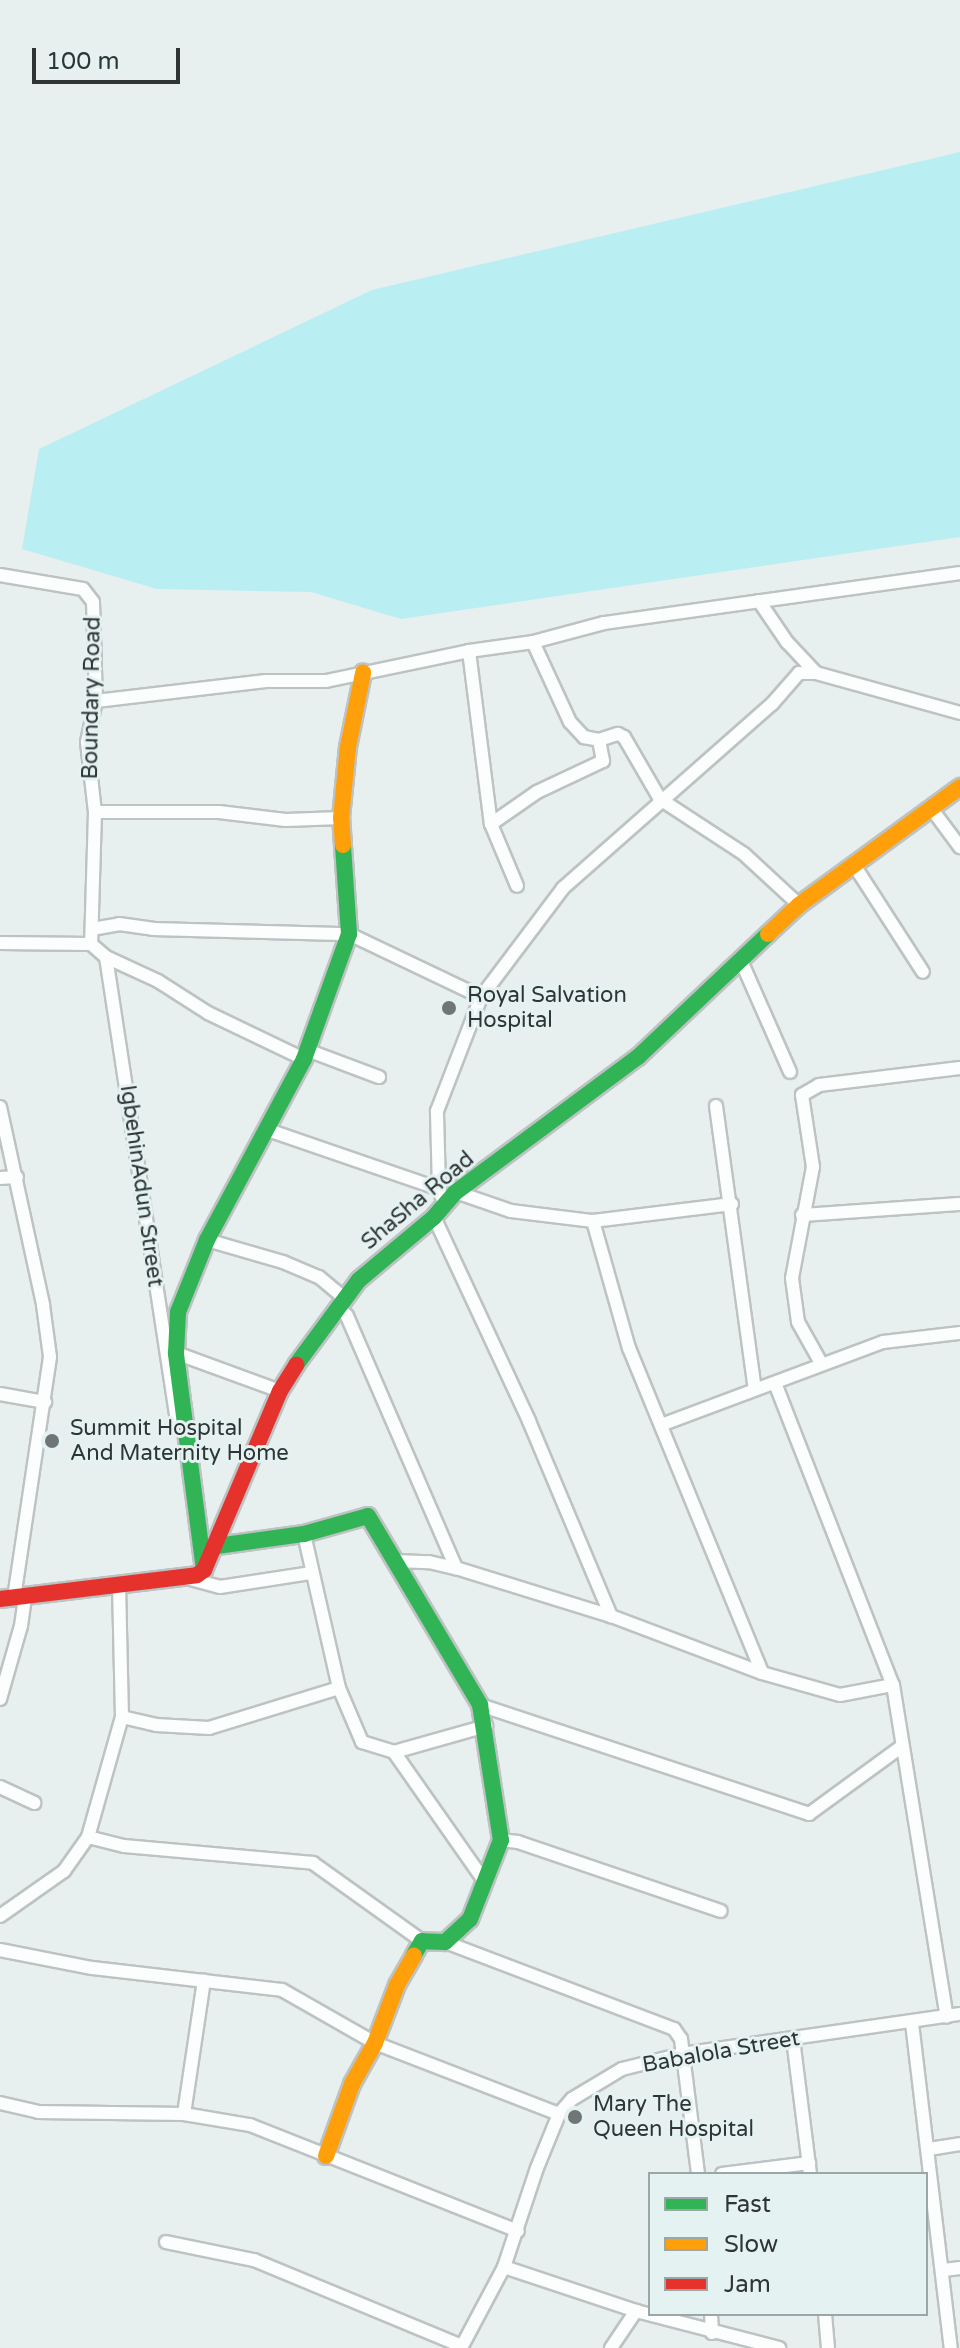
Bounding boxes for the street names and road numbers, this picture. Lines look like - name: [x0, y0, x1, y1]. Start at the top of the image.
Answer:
- street label: Boundary Road: [77, 616, 107, 780]
- street label: IgbehinAdun Street: [114, 1083, 168, 1289]
- street label: ShaSha Road: [356, 1146, 480, 1256]
- street label: Babalola Street: [640, 2025, 802, 2079]

